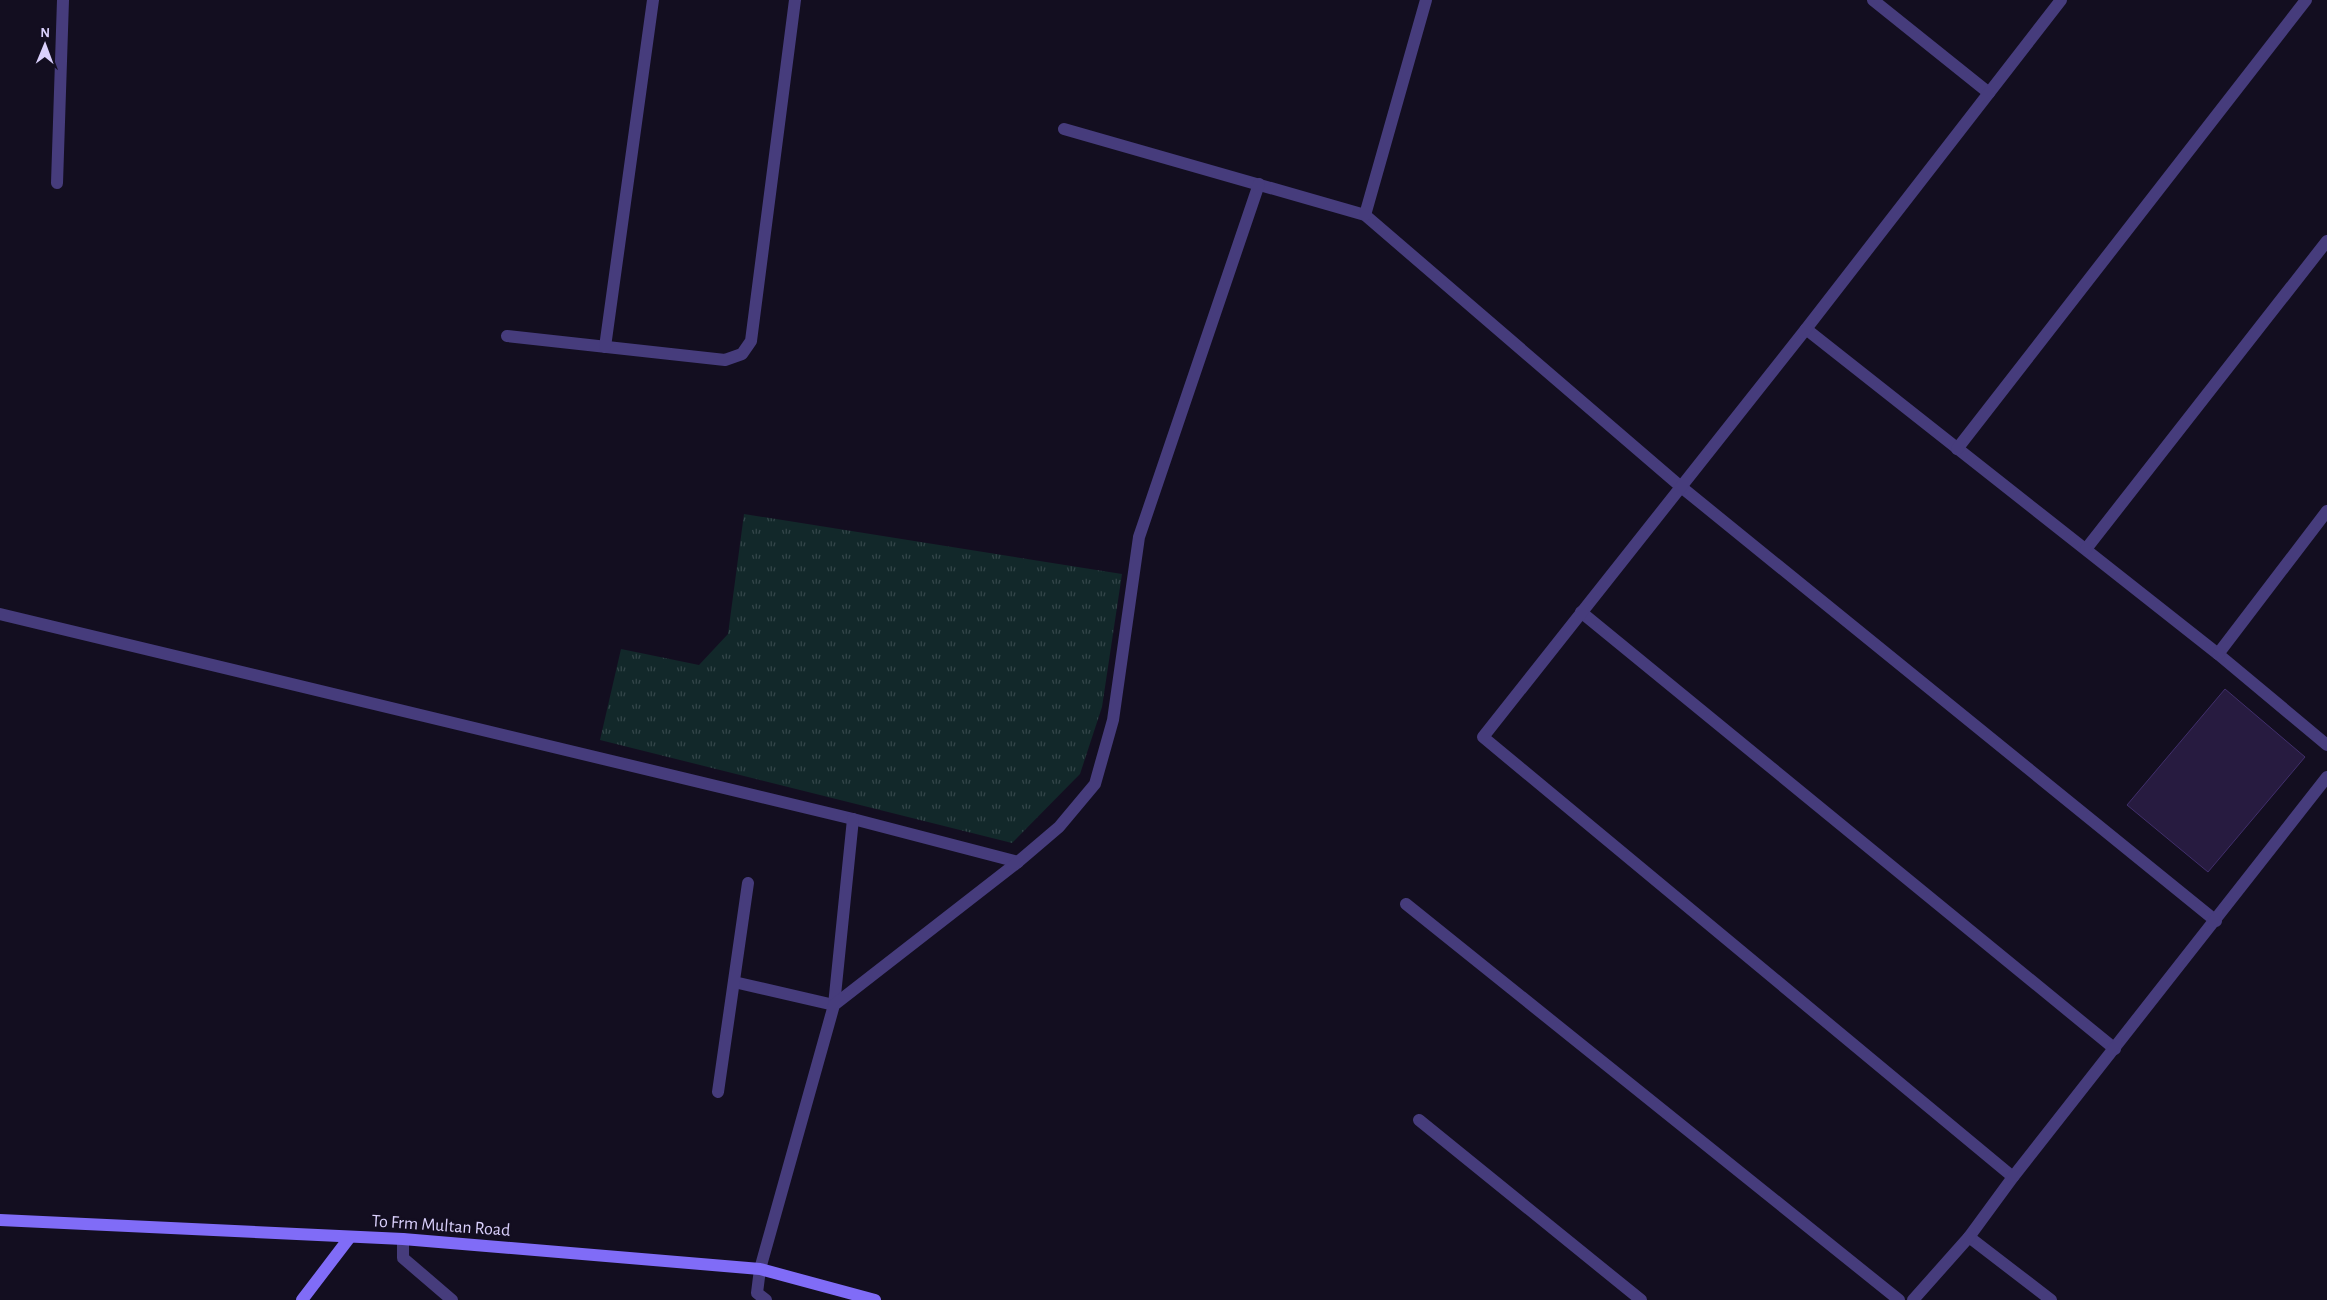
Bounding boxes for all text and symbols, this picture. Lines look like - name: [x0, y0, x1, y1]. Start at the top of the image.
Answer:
- north arrow: [20, 20, 70, 70]
- text: N: [40, 26, 50, 40]
- street label: To Frm Multan Road: [371, 1212, 511, 1240]

